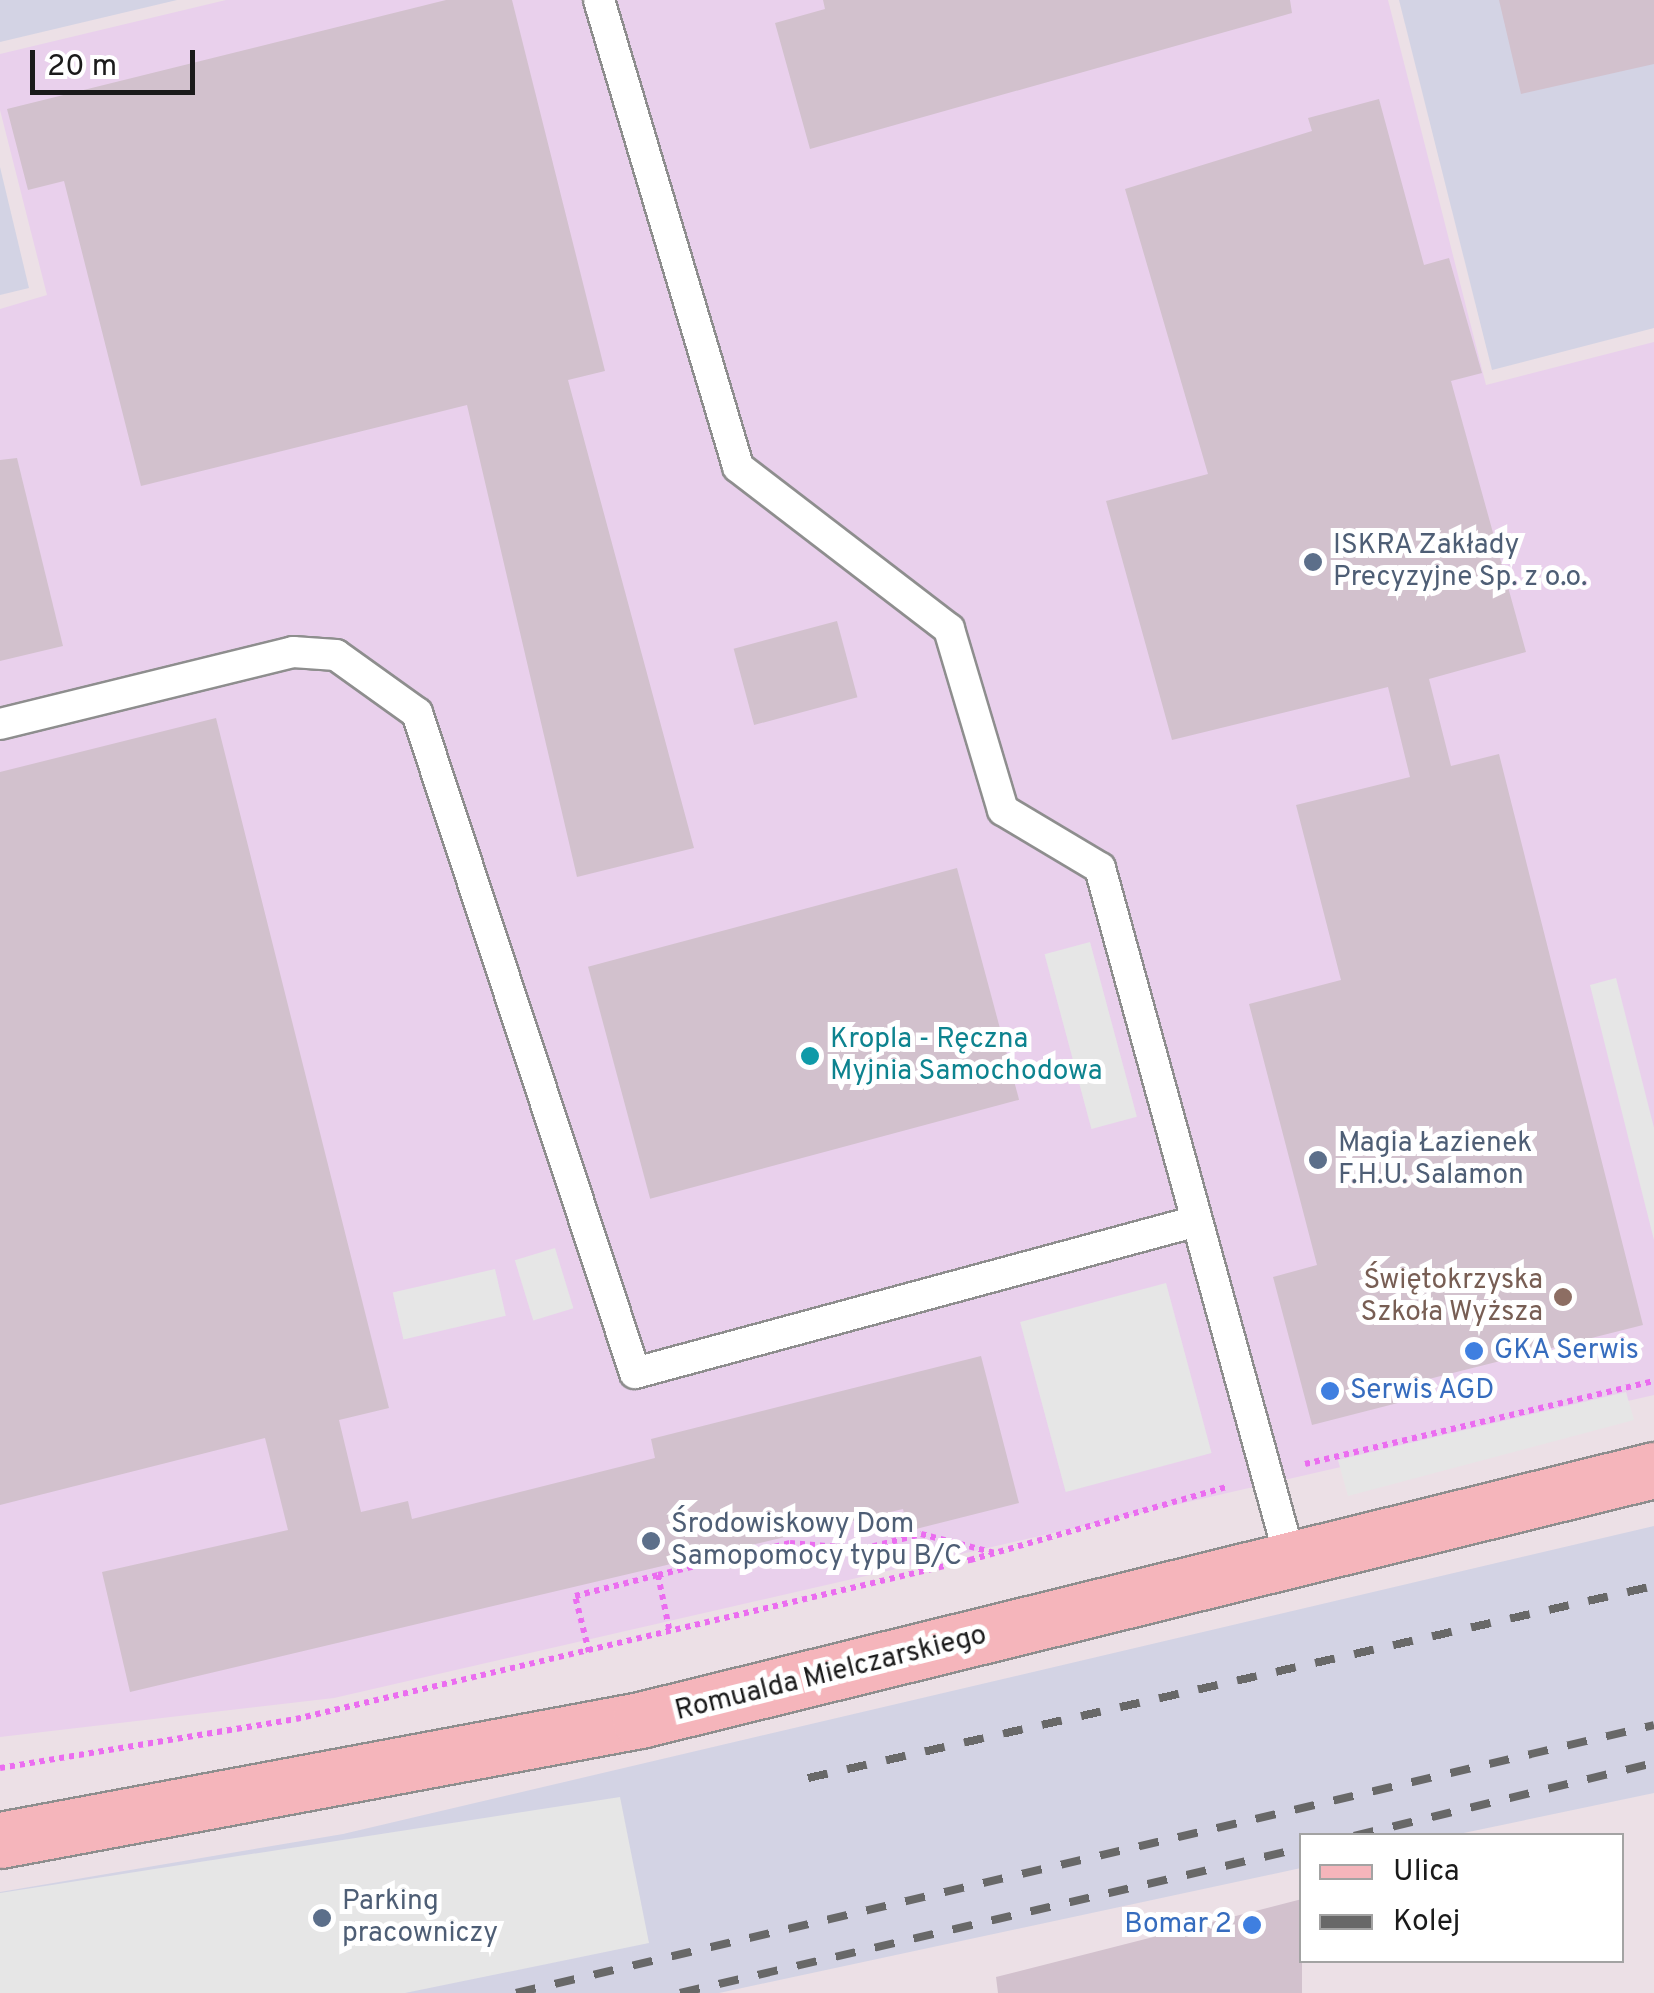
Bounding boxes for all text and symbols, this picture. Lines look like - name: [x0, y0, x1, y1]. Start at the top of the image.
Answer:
- scale bar: [35, 30, 200, 92]
- text: 20 m: [47, 49, 117, 86]
- place label: ISKRA Zakłady Precyzyjne Sp. z o.o.: [1333, 529, 1587, 595]
- marker: ISKRA Zakłady Precyzyjne Sp. z o.o.: [1302, 551, 1324, 573]
- place label: Kropla - Ręczna Myjnia Samochodowa: [830, 1023, 1102, 1089]
- marker: Kropla - Ręczna Myjnia Samochodowa: [799, 1045, 821, 1067]
- place label: Magia Łazienek F.H.U. Salamon: [1338, 1127, 1532, 1193]
- marker: Magia Łazienek F.H.U. Salamon: [1307, 1149, 1329, 1171]
- place label: Świętokrzyska Szkoła Wyższa: [1360, 1264, 1543, 1330]
- marker: Świętokrzyska Szkoła Wyższa: [1552, 1286, 1574, 1308]
- place label: GKA Serwis: [1494, 1334, 1640, 1368]
- marker: GKA Serwis: [1463, 1340, 1485, 1362]
- place label: Serwis AGD: [1350, 1374, 1496, 1408]
- marker: Serwis AGD: [1319, 1380, 1341, 1402]
- place label: Środowiskowy Dom Samopomocy typu B/C: [671, 1508, 962, 1574]
- marker: Środowiskowy Dom Samopomocy typu B/C: [640, 1530, 662, 1552]
- street label: Romualda Mielczarskiego: [672, 1619, 990, 1729]
- legend: [1299, 1833, 1624, 1963]
- text: Ulica: [1393, 1854, 1460, 1891]
- place label: Parking pracowniczy: [342, 1885, 498, 1951]
- text: Kolej: [1393, 1904, 1460, 1941]
- marker: Parking pracowniczy: [311, 1907, 333, 1929]
- place label: Bomar 2: [1124, 1908, 1232, 1942]
- marker: Bomar 2: [1241, 1914, 1263, 1936]

